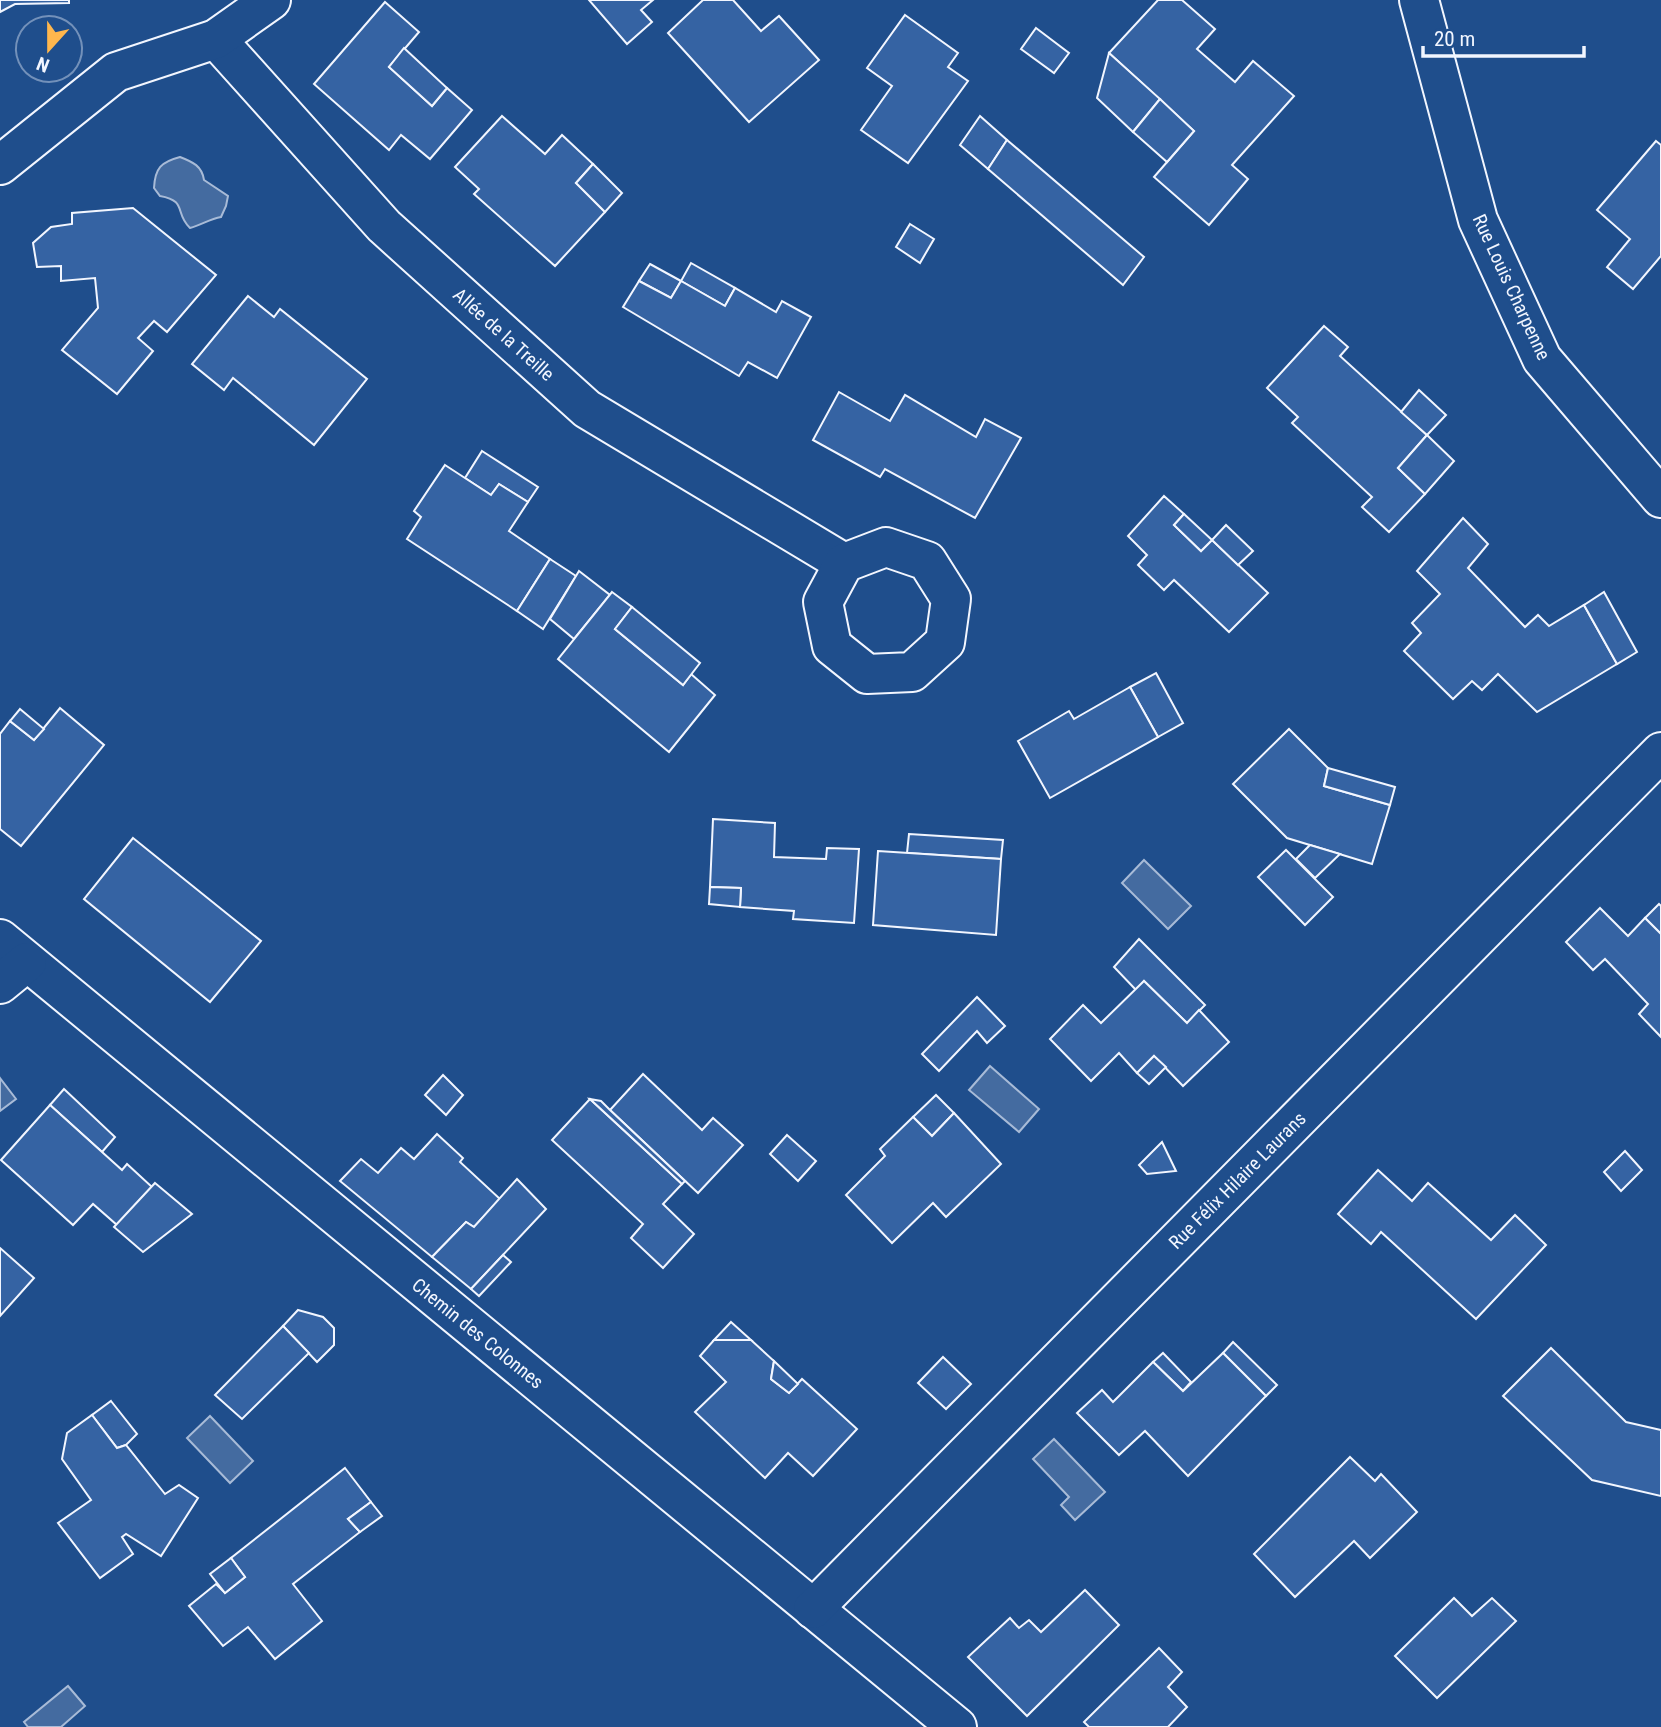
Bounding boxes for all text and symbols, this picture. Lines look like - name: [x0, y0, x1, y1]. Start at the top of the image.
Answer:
- north arrow: [14, 14, 84, 84]
- scale bar: [1423, 14, 1584, 58]
- text: 20 m: [1434, 27, 1475, 51]
- text: N: [34, 52, 53, 77]
- street label: Rue Louis Charpenne: [1468, 211, 1555, 364]
- street label: Allée de la Treille: [449, 283, 559, 386]
- street label: Rue Félix Hilaire Laurans: [1164, 1107, 1311, 1254]
- street label: Chemin des Colonnes: [407, 1273, 548, 1393]

